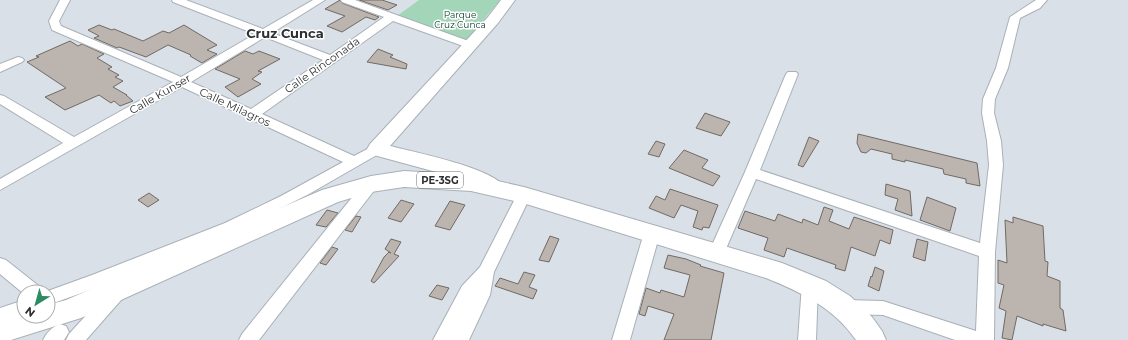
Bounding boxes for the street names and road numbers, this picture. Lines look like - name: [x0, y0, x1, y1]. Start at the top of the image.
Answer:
- street label: Calle Rinconada: [282, 34, 362, 96]
- street label: Calle Kunser: [127, 71, 193, 117]
- street label: Calle Milagros: [197, 84, 273, 130]
- road number: PE-3SG: [417, 172, 463, 188]

